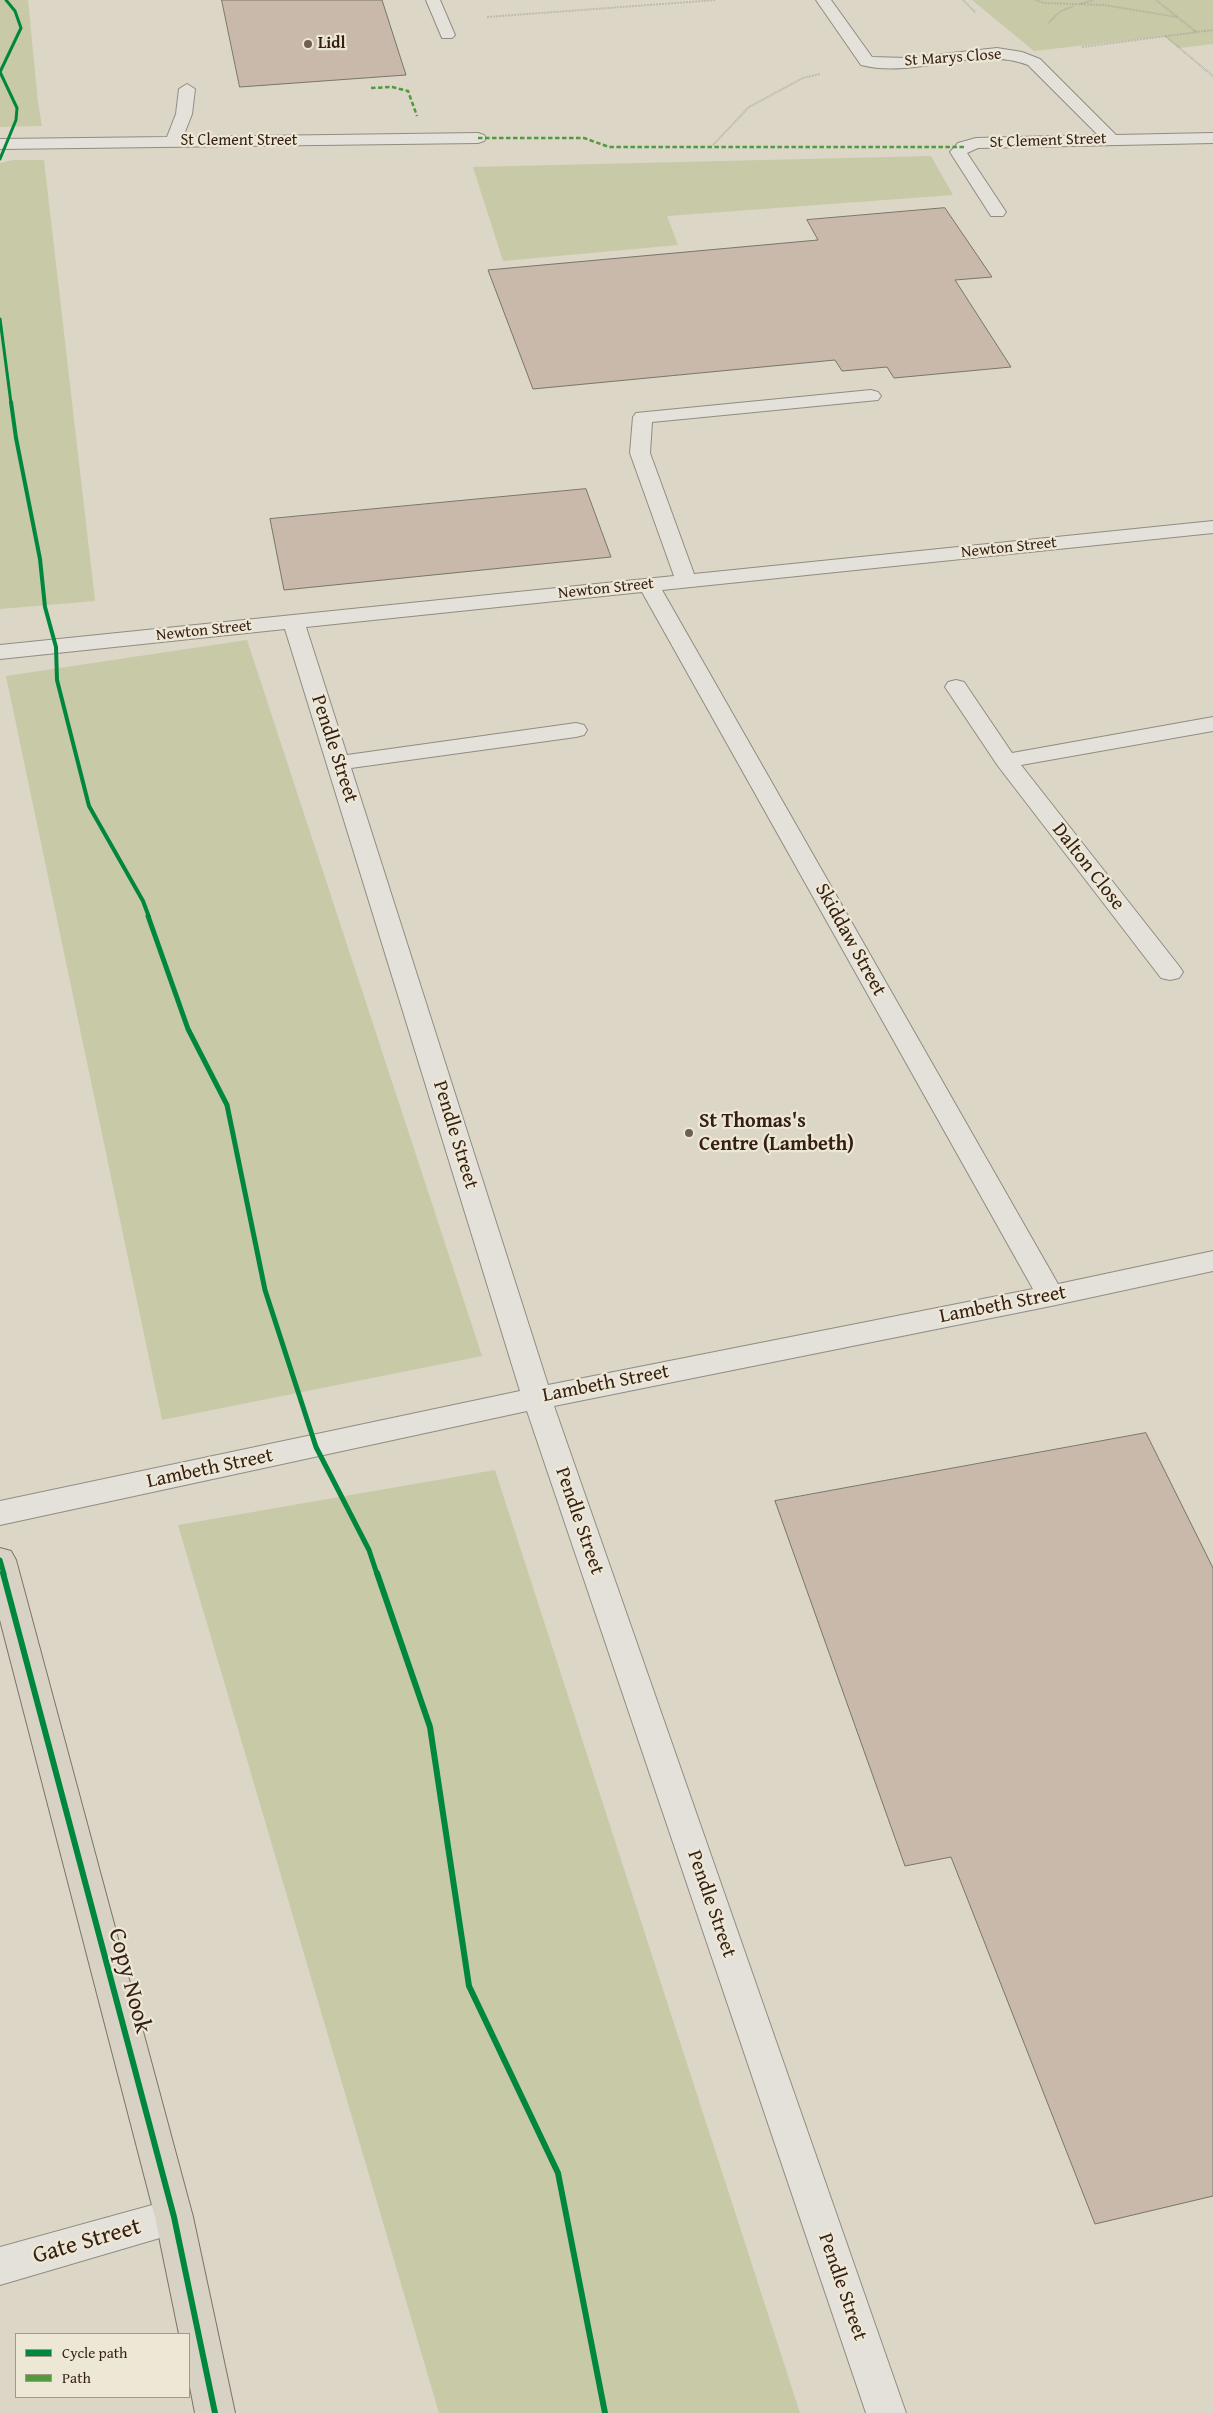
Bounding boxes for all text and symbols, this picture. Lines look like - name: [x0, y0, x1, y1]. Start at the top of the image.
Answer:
- place label: Lidl: [318, 34, 345, 54]
- marker: Lidl: [302, 38, 314, 50]
- street label: St Marys Close: [904, 45, 1002, 71]
- street label: St Clement Street: [989, 129, 1107, 153]
- street label: St Clement Street: [181, 131, 297, 151]
- street label: Newton Street: [960, 533, 1058, 563]
- street label: Newton Street: [557, 574, 655, 604]
- street label: Newton Street: [155, 616, 253, 646]
- street label: Pendle Street: [305, 692, 363, 806]
- street label: Dalton Close: [1046, 819, 1130, 915]
- street label: Skiddaw Street: [809, 879, 891, 1001]
- street label: Pendle Street: [427, 1078, 483, 1192]
- place label: St Thomas's Centre (Lambeth): [699, 1110, 854, 1157]
- marker: St Thomas's Centre (Lambeth): [683, 1127, 695, 1139]
- street label: Lambeth Street: [938, 1281, 1068, 1329]
- street label: Lambeth Street: [541, 1360, 671, 1408]
- street label: Lambeth Street: [145, 1444, 275, 1494]
- street label: Pendle Street: [549, 1464, 609, 1578]
- street label: Pendle Street: [681, 1847, 741, 1961]
- street label: Copy Nook: [101, 1925, 157, 2037]
- street label: Gate Street: [30, 2213, 144, 2271]
- street label: Pendle Street: [812, 2230, 872, 2344]
- legend: [15, 2333, 190, 2398]
- text: Cycle path: [62, 2342, 128, 2363]
- text: Path: [62, 2367, 91, 2388]

